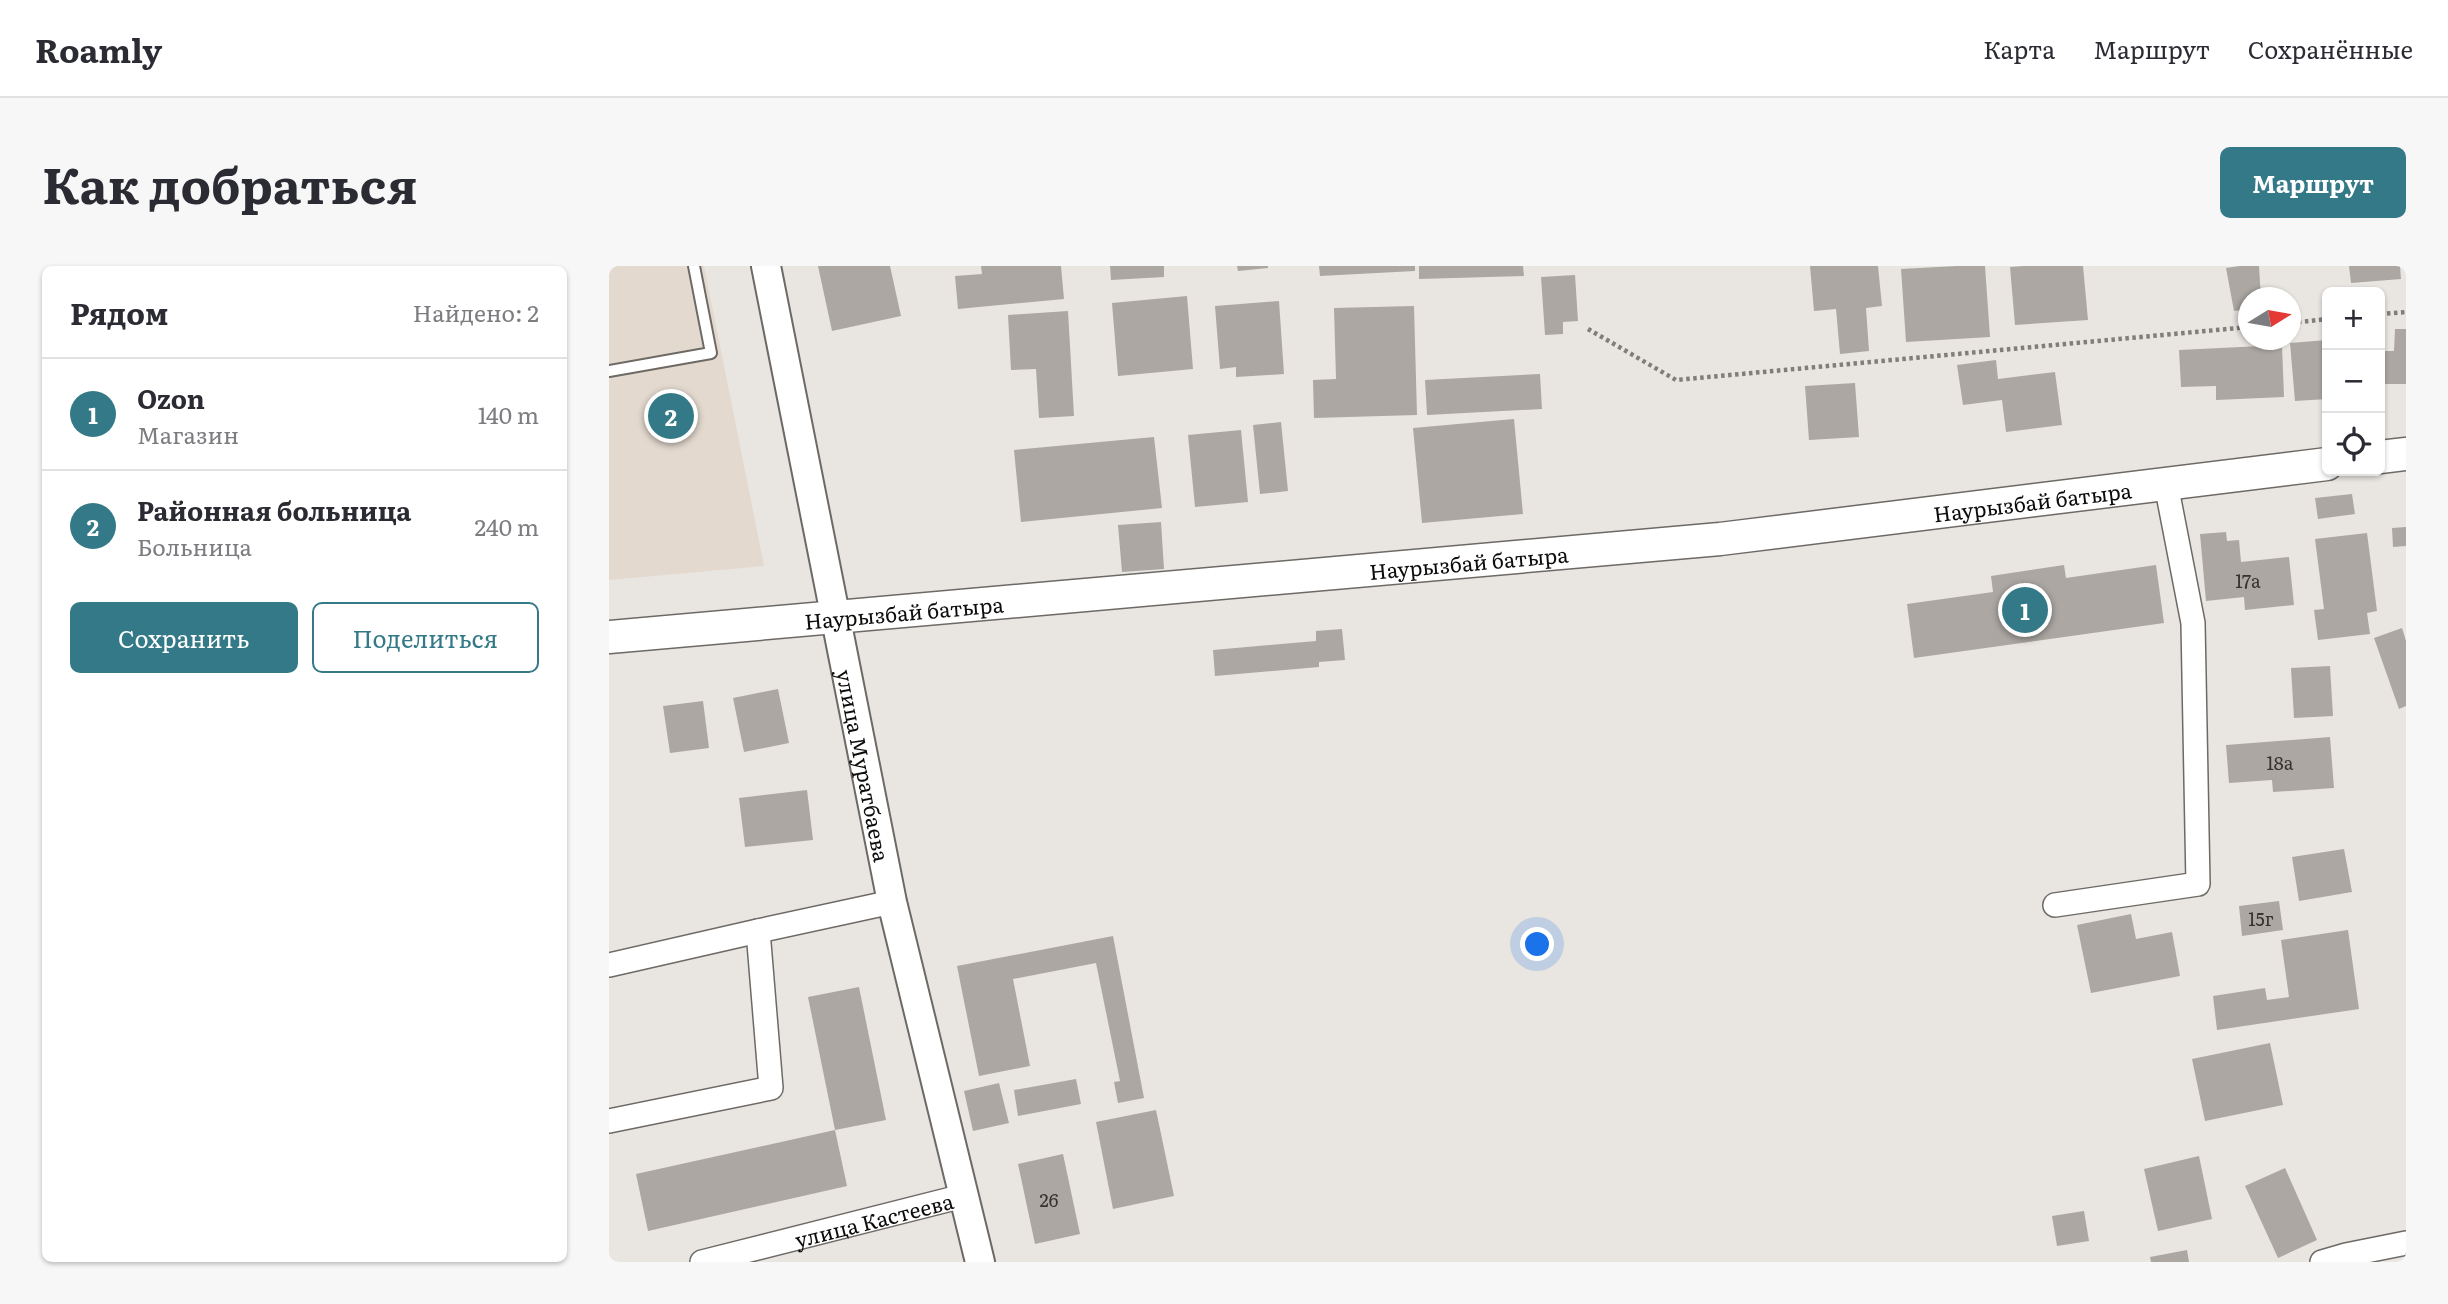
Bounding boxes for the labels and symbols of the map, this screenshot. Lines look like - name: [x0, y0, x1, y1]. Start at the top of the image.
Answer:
- north arrow: [2238, 287, 2301, 350]
- pin: 2: [648, 390, 694, 442]
- street label: Наурызбай батыра: [1931, 473, 2134, 528]
- street label: Наурызбай батыра: [1368, 537, 1570, 585]
- house number: 17а: [2235, 567, 2261, 594]
- pin: 1: [2002, 584, 2048, 636]
- street label: Наурызбай батыра: [803, 587, 1005, 635]
- street label: улица Муратбаева: [831, 666, 899, 865]
- house number: 18а: [2267, 749, 2294, 776]
- house number: 15г: [2248, 905, 2274, 932]
- your location: [1520, 927, 1554, 961]
- street label: улица Кастеева: [791, 1183, 957, 1254]
- house number: 26: [1040, 1186, 1059, 1213]

